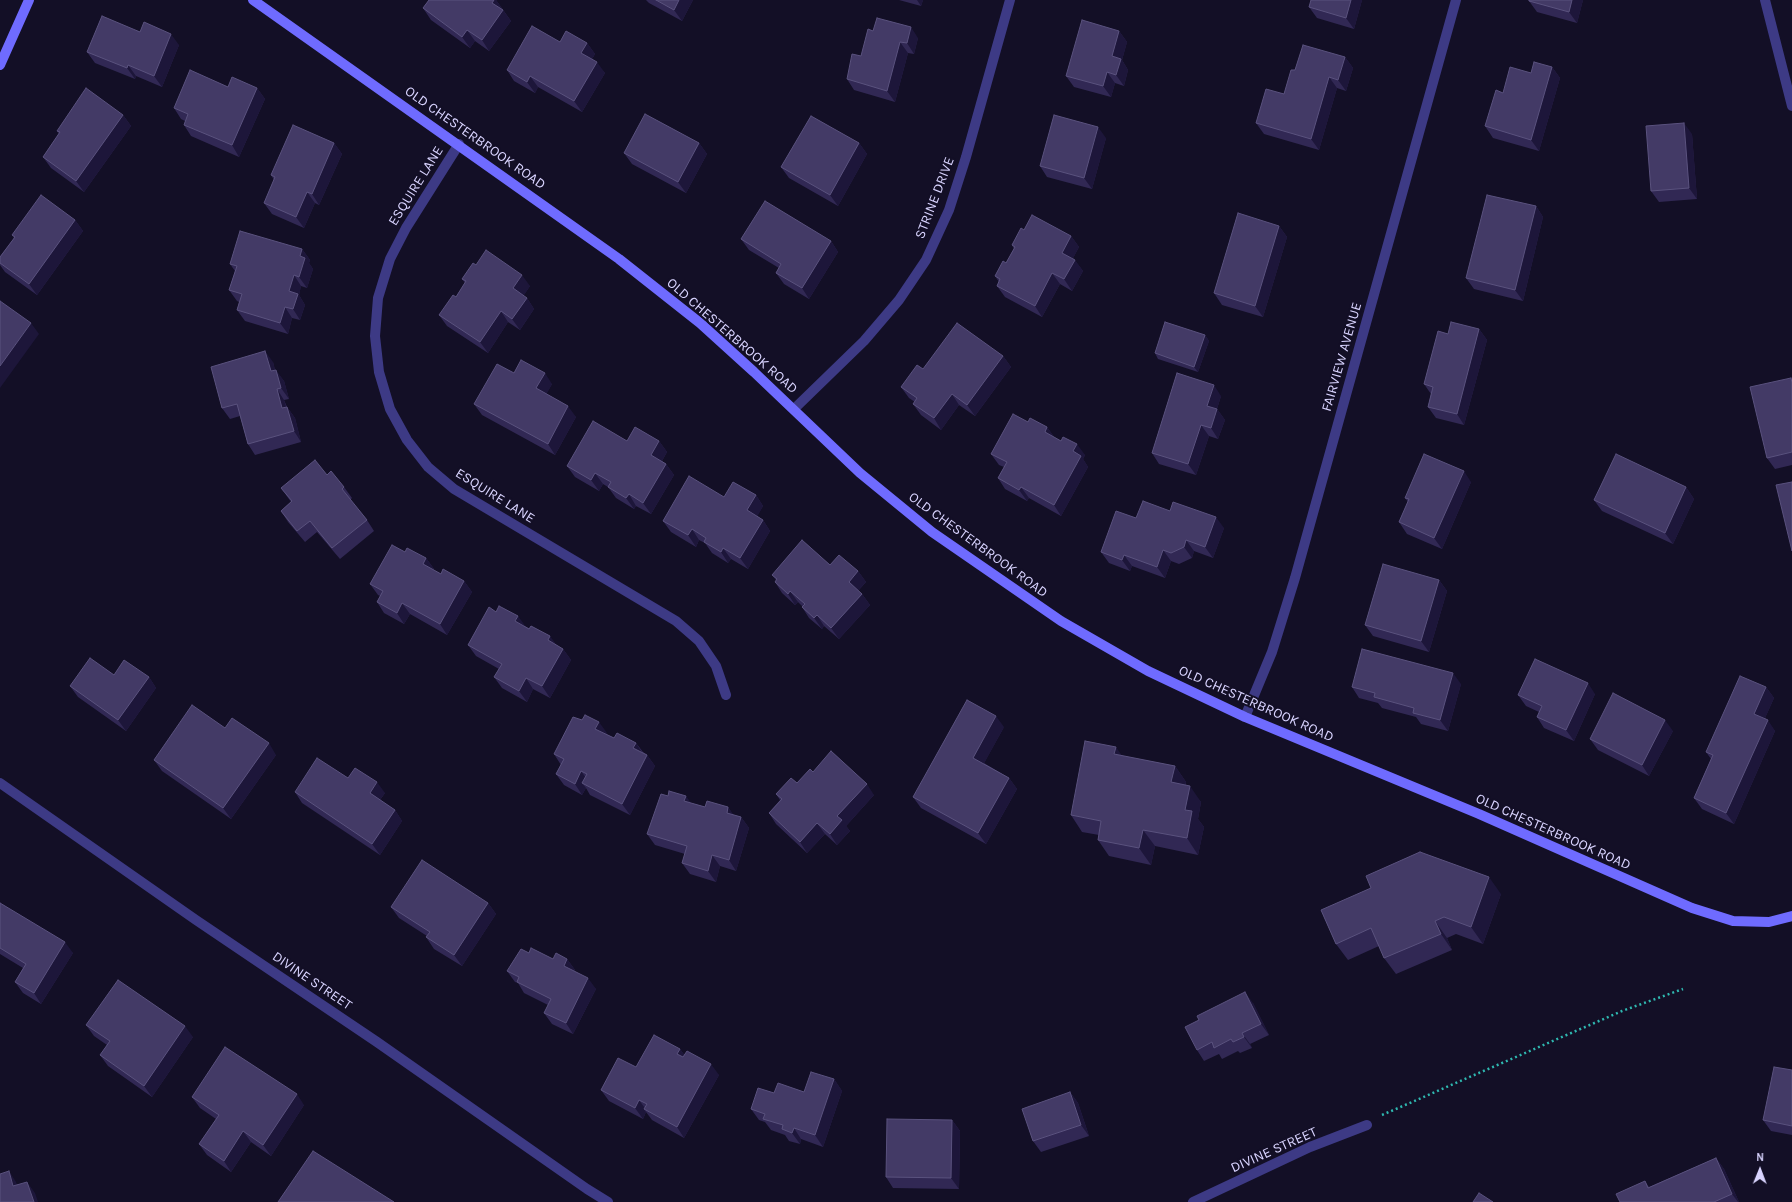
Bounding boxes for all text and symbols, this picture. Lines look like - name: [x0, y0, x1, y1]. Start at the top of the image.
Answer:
- street label: OLD CHESTERBROOK ROAD: [401, 83, 549, 193]
- street label: ESQUIRE LANE: [385, 143, 447, 229]
- street label: STRINE DRIVE: [912, 155, 958, 241]
- street label: OLD CHESTERBROOK ROAD: [663, 275, 801, 397]
- street label: FAIRVIEW AVENUE: [1318, 301, 1366, 413]
- street label: ESQUIRE LANE: [452, 465, 538, 527]
- street label: OLD CHESTERBROOK ROAD: [905, 489, 1051, 601]
- street label: OLD CHESTERBROOK ROAD: [1176, 662, 1336, 746]
- street label: OLD CHESTERBROOK ROAD: [1473, 790, 1633, 874]
- street label: DIVINE STREET: [269, 948, 355, 1014]
- street label: DIVINE STREET: [1228, 1124, 1320, 1176]
- north arrow: [1740, 1150, 1780, 1190]
- text: N: [1756, 1151, 1764, 1164]

